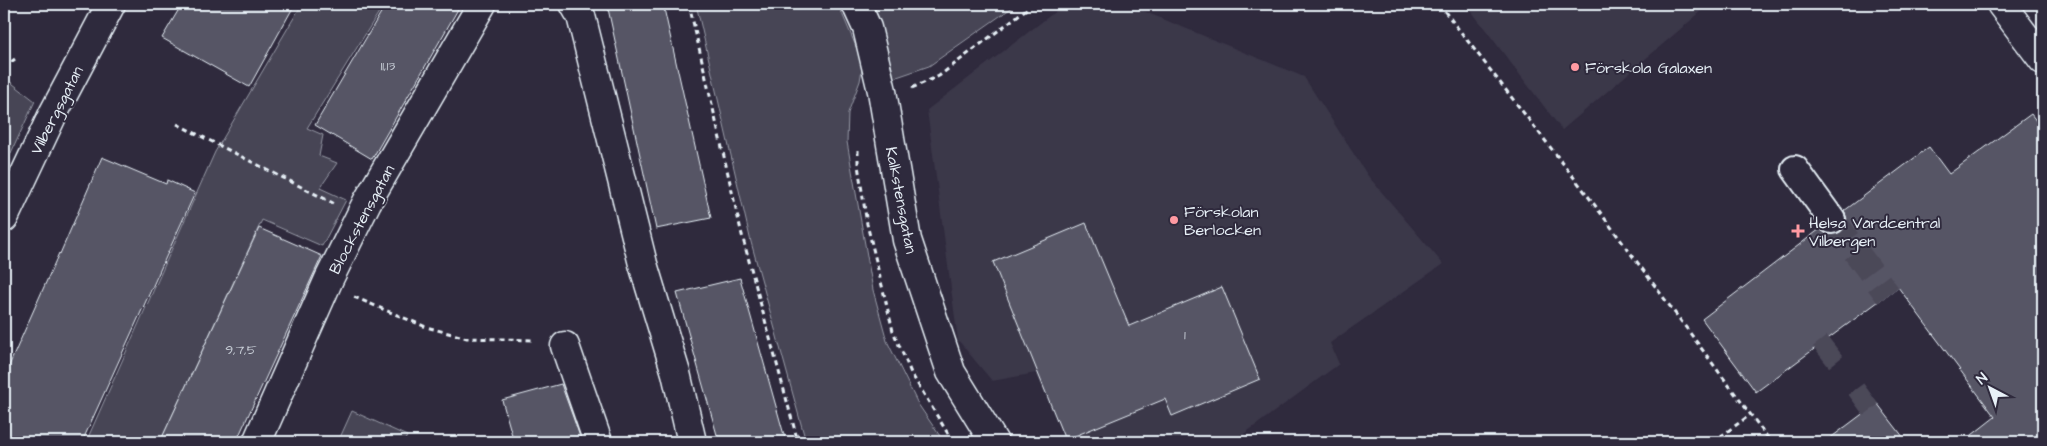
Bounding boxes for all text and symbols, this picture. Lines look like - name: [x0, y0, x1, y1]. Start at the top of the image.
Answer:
- house number: 11,13: [381, 56, 395, 76]
- place label: Förskola Galaxen: [1585, 57, 1712, 79]
- marker: Förskola Galaxen: [1569, 61, 1581, 73]
- street label: Vilbergsgatan: [25, 62, 90, 159]
- street label: Kalkstensgatan: [879, 145, 922, 256]
- street label: Blockstensgatan: [324, 161, 401, 279]
- place label: Förskolan Berlocken: [1184, 201, 1261, 241]
- place label: Helsa Vårdcentral Vilbergen: [1809, 212, 1940, 253]
- marker: Förskolan Berlocken: [1168, 214, 1180, 226]
- marker: Helsa Vårdcentral Vilbergen: [1791, 224, 1805, 238]
- house number: 1: [1184, 325, 1186, 345]
- house number: 9,7,5: [225, 340, 257, 360]
- north arrow: [1964, 364, 2014, 414]
- text: N: [1972, 368, 1992, 389]

